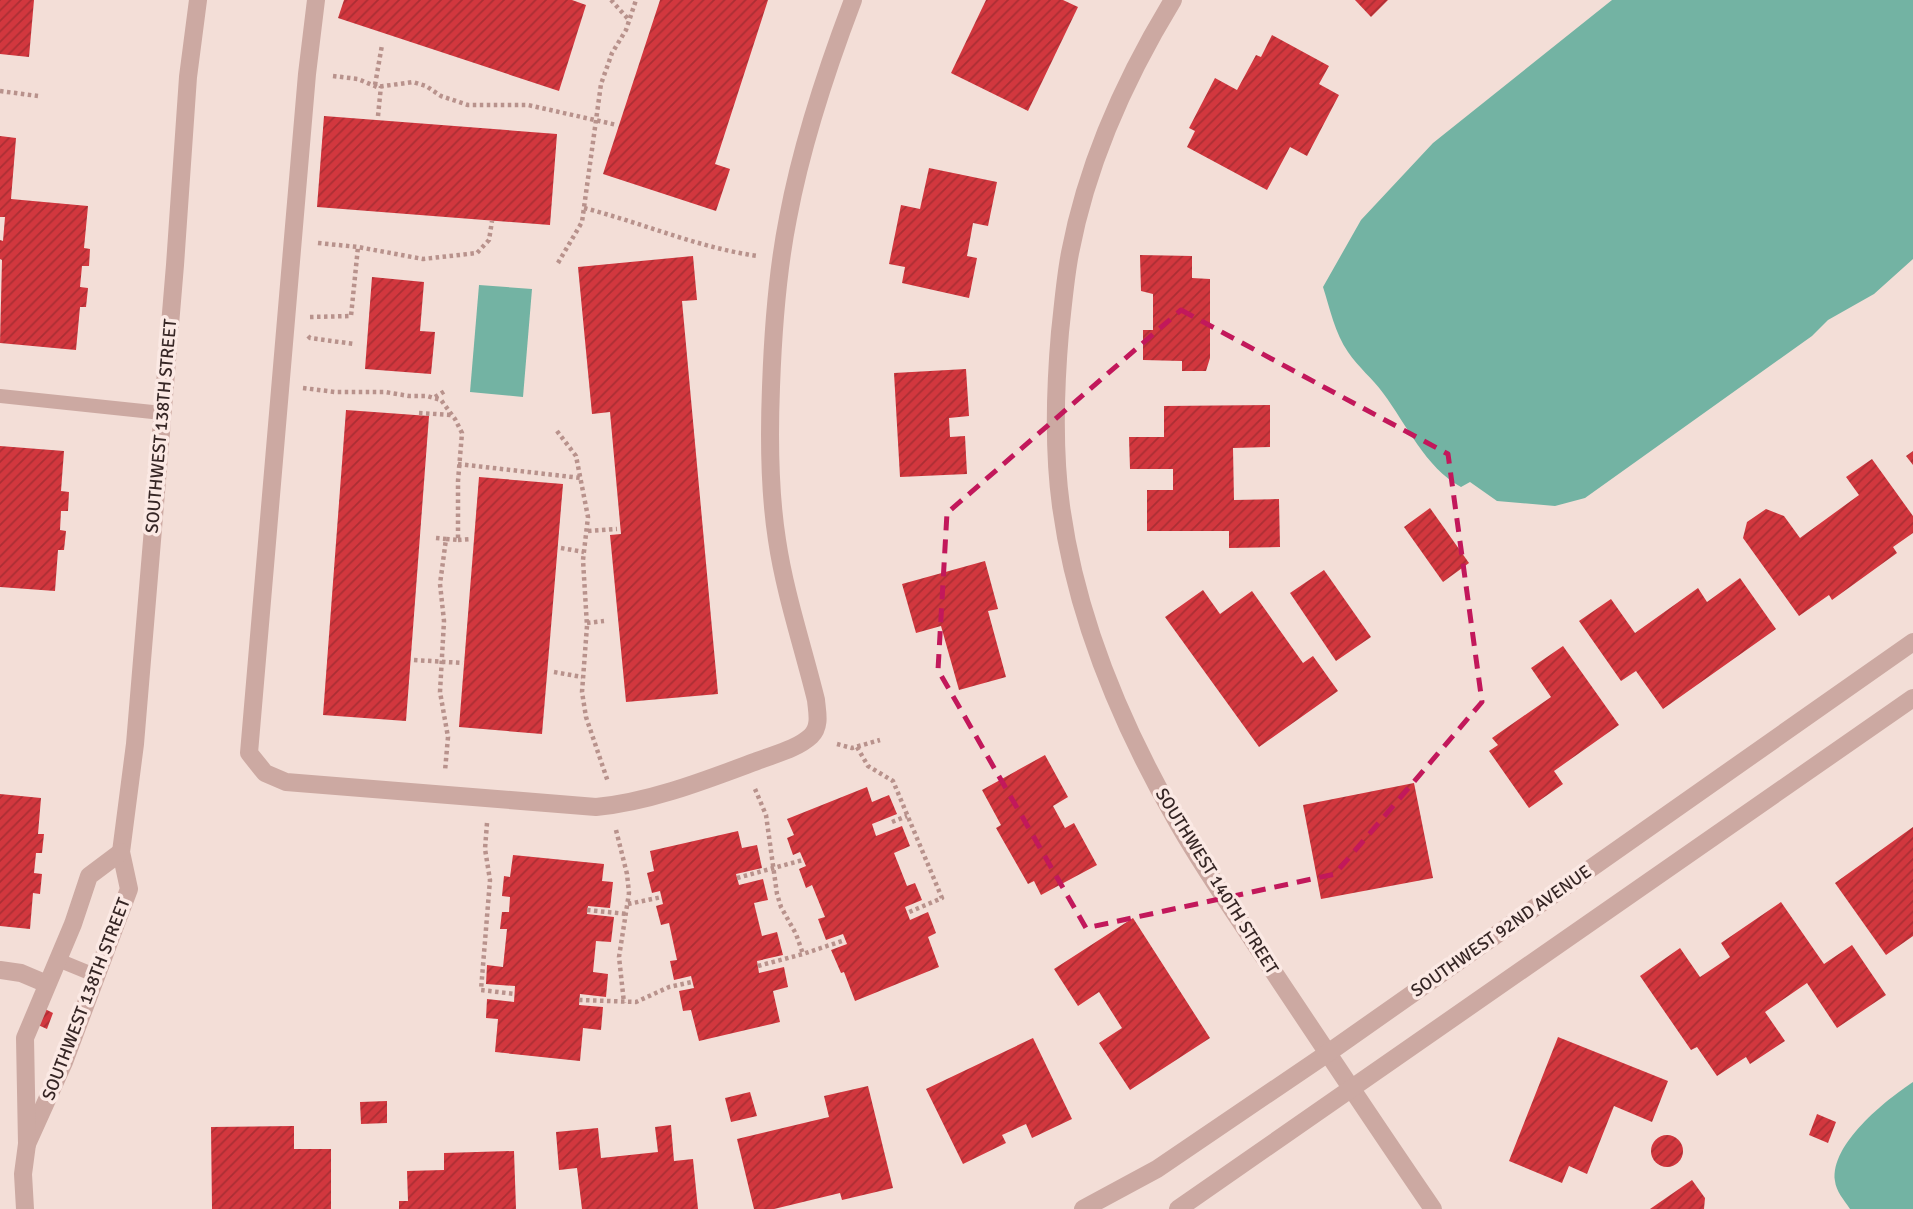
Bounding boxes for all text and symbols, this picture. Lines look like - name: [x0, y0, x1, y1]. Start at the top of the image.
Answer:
- street label: SOUTHWEST 138TH STREET: [141, 318, 181, 534]
- street label: SOUTHWEST 140TH STREET: [1151, 784, 1283, 978]
- street label: SOUTHWEST 92ND AVENUE: [1407, 860, 1595, 1002]
- street label: SOUTHWEST 138TH STREET: [37, 894, 135, 1103]

